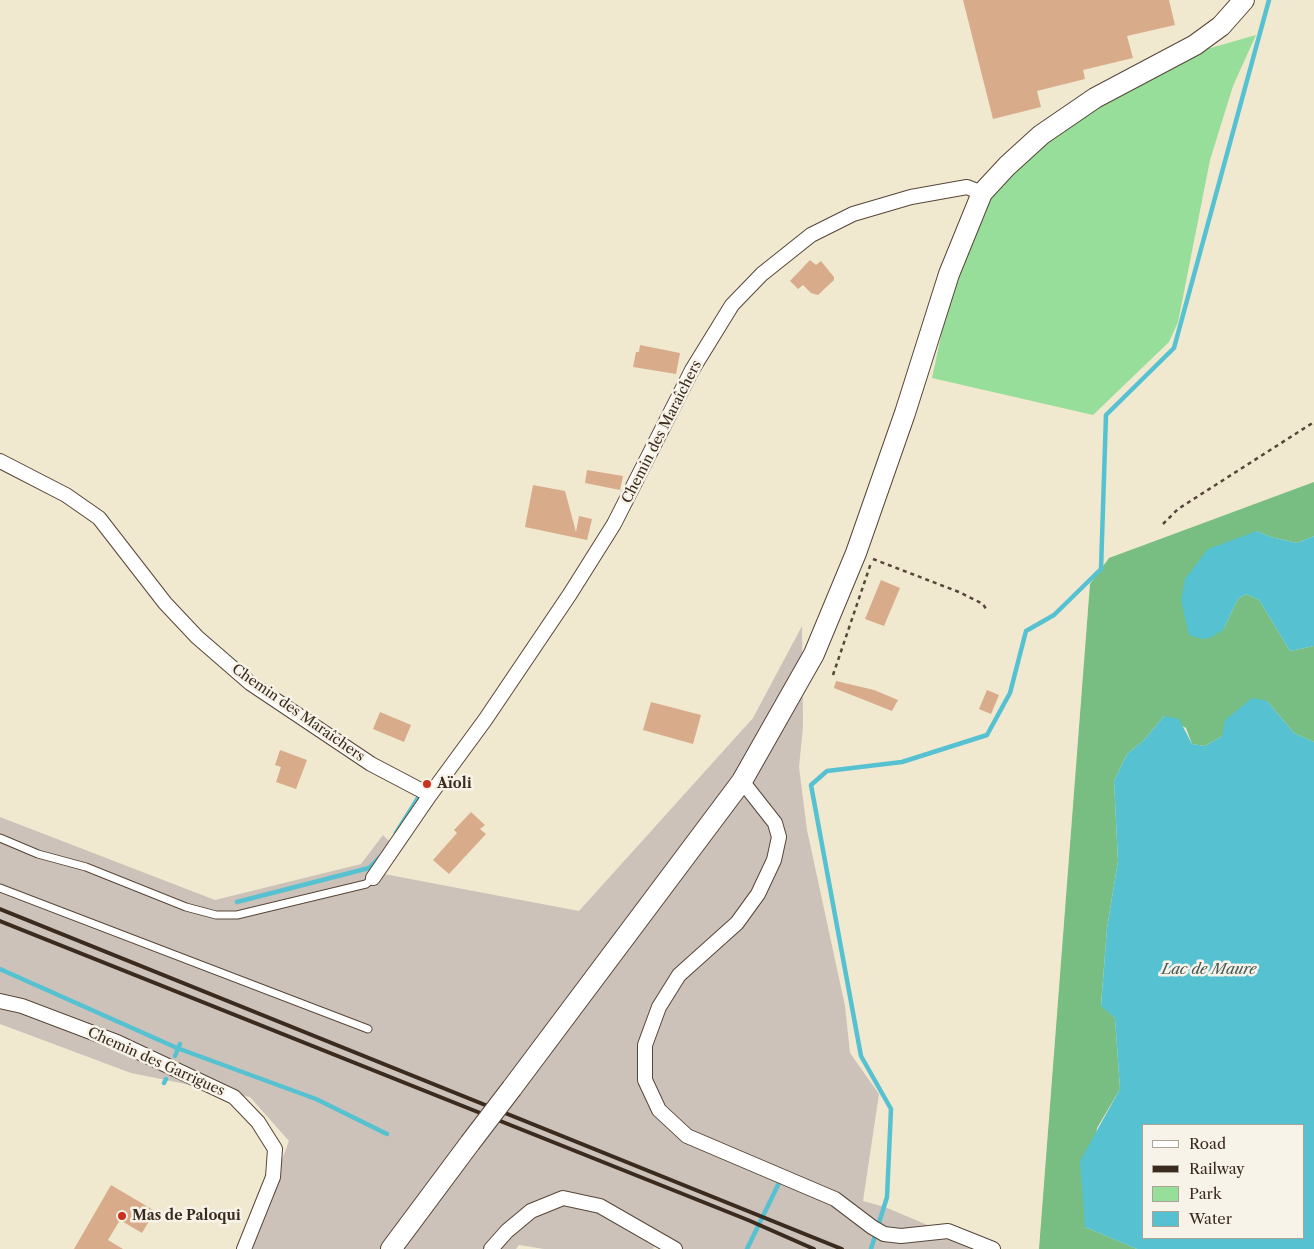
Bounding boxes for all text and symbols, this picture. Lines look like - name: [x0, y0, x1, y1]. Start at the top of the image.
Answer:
- street label: Chemin des Maraîchers: [619, 358, 705, 506]
- street label: Chemin des Maraîchers: [228, 661, 368, 765]
- place label: Aïoli: [437, 776, 472, 792]
- marker: Aïoli: [421, 778, 433, 790]
- water label: Lac de Maure: [1162, 961, 1256, 979]
- street label: Chemin des Garrigues: [85, 1024, 227, 1100]
- legend: [1142, 1124, 1304, 1239]
- text: Road: [1189, 1134, 1226, 1153]
- text: Railway: [1189, 1159, 1245, 1178]
- text: Park: [1189, 1184, 1222, 1203]
- place label: Mas de Paloqui: [132, 1208, 241, 1224]
- text: Water: [1189, 1209, 1232, 1228]
- marker: Mas de Paloqui: [116, 1210, 128, 1222]

